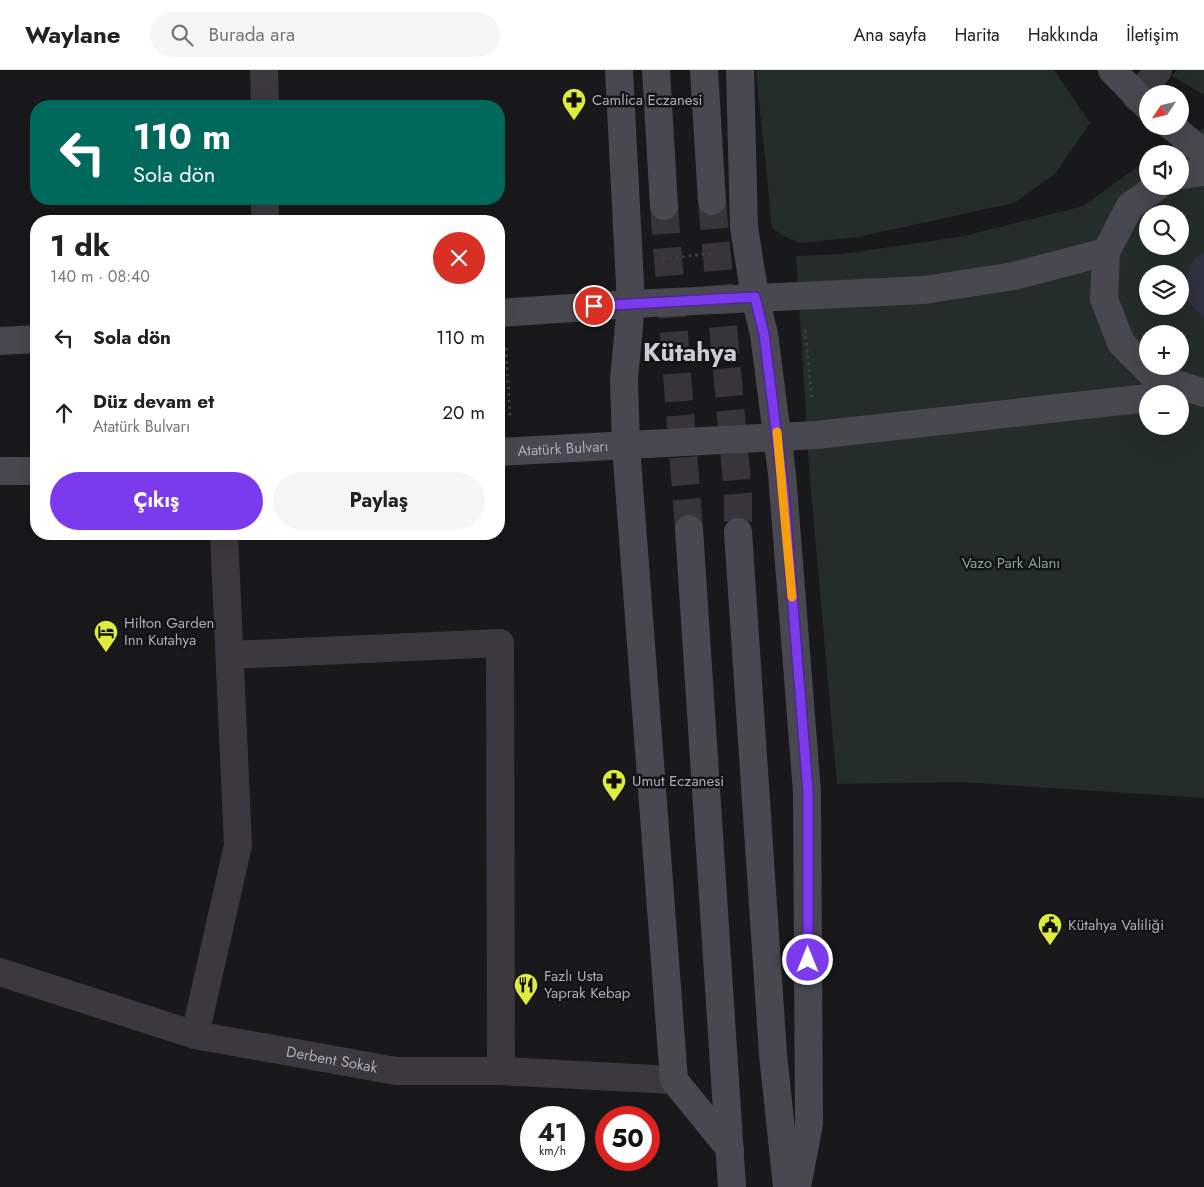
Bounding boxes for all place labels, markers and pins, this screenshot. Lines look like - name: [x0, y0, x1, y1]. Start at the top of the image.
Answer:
- pharmacy icon: Camlica Eczanesi: [561, 87, 587, 121]
- place label: Camlica Eczanesi: [592, 89, 703, 111]
- pin: [573, 285, 615, 327]
- place label: Hilton Garden Inn Kutahya: [124, 612, 214, 651]
- hotel icon: Hilton Garden Inn Kutahya: [93, 619, 119, 653]
- pharmacy icon: Umut Eczanesi: [601, 768, 627, 802]
- place label: Umut Eczanesi: [632, 770, 724, 792]
- public building icon: Kütahya Valiliği: [1037, 912, 1063, 946]
- place label: Kütahya Valiliği: [1068, 914, 1164, 936]
- place label: Fazlı Usta Yaprak Kebap: [544, 965, 631, 1004]
- restaurant icon: Fazlı Usta Yaprak Kebap: [513, 972, 539, 1006]

